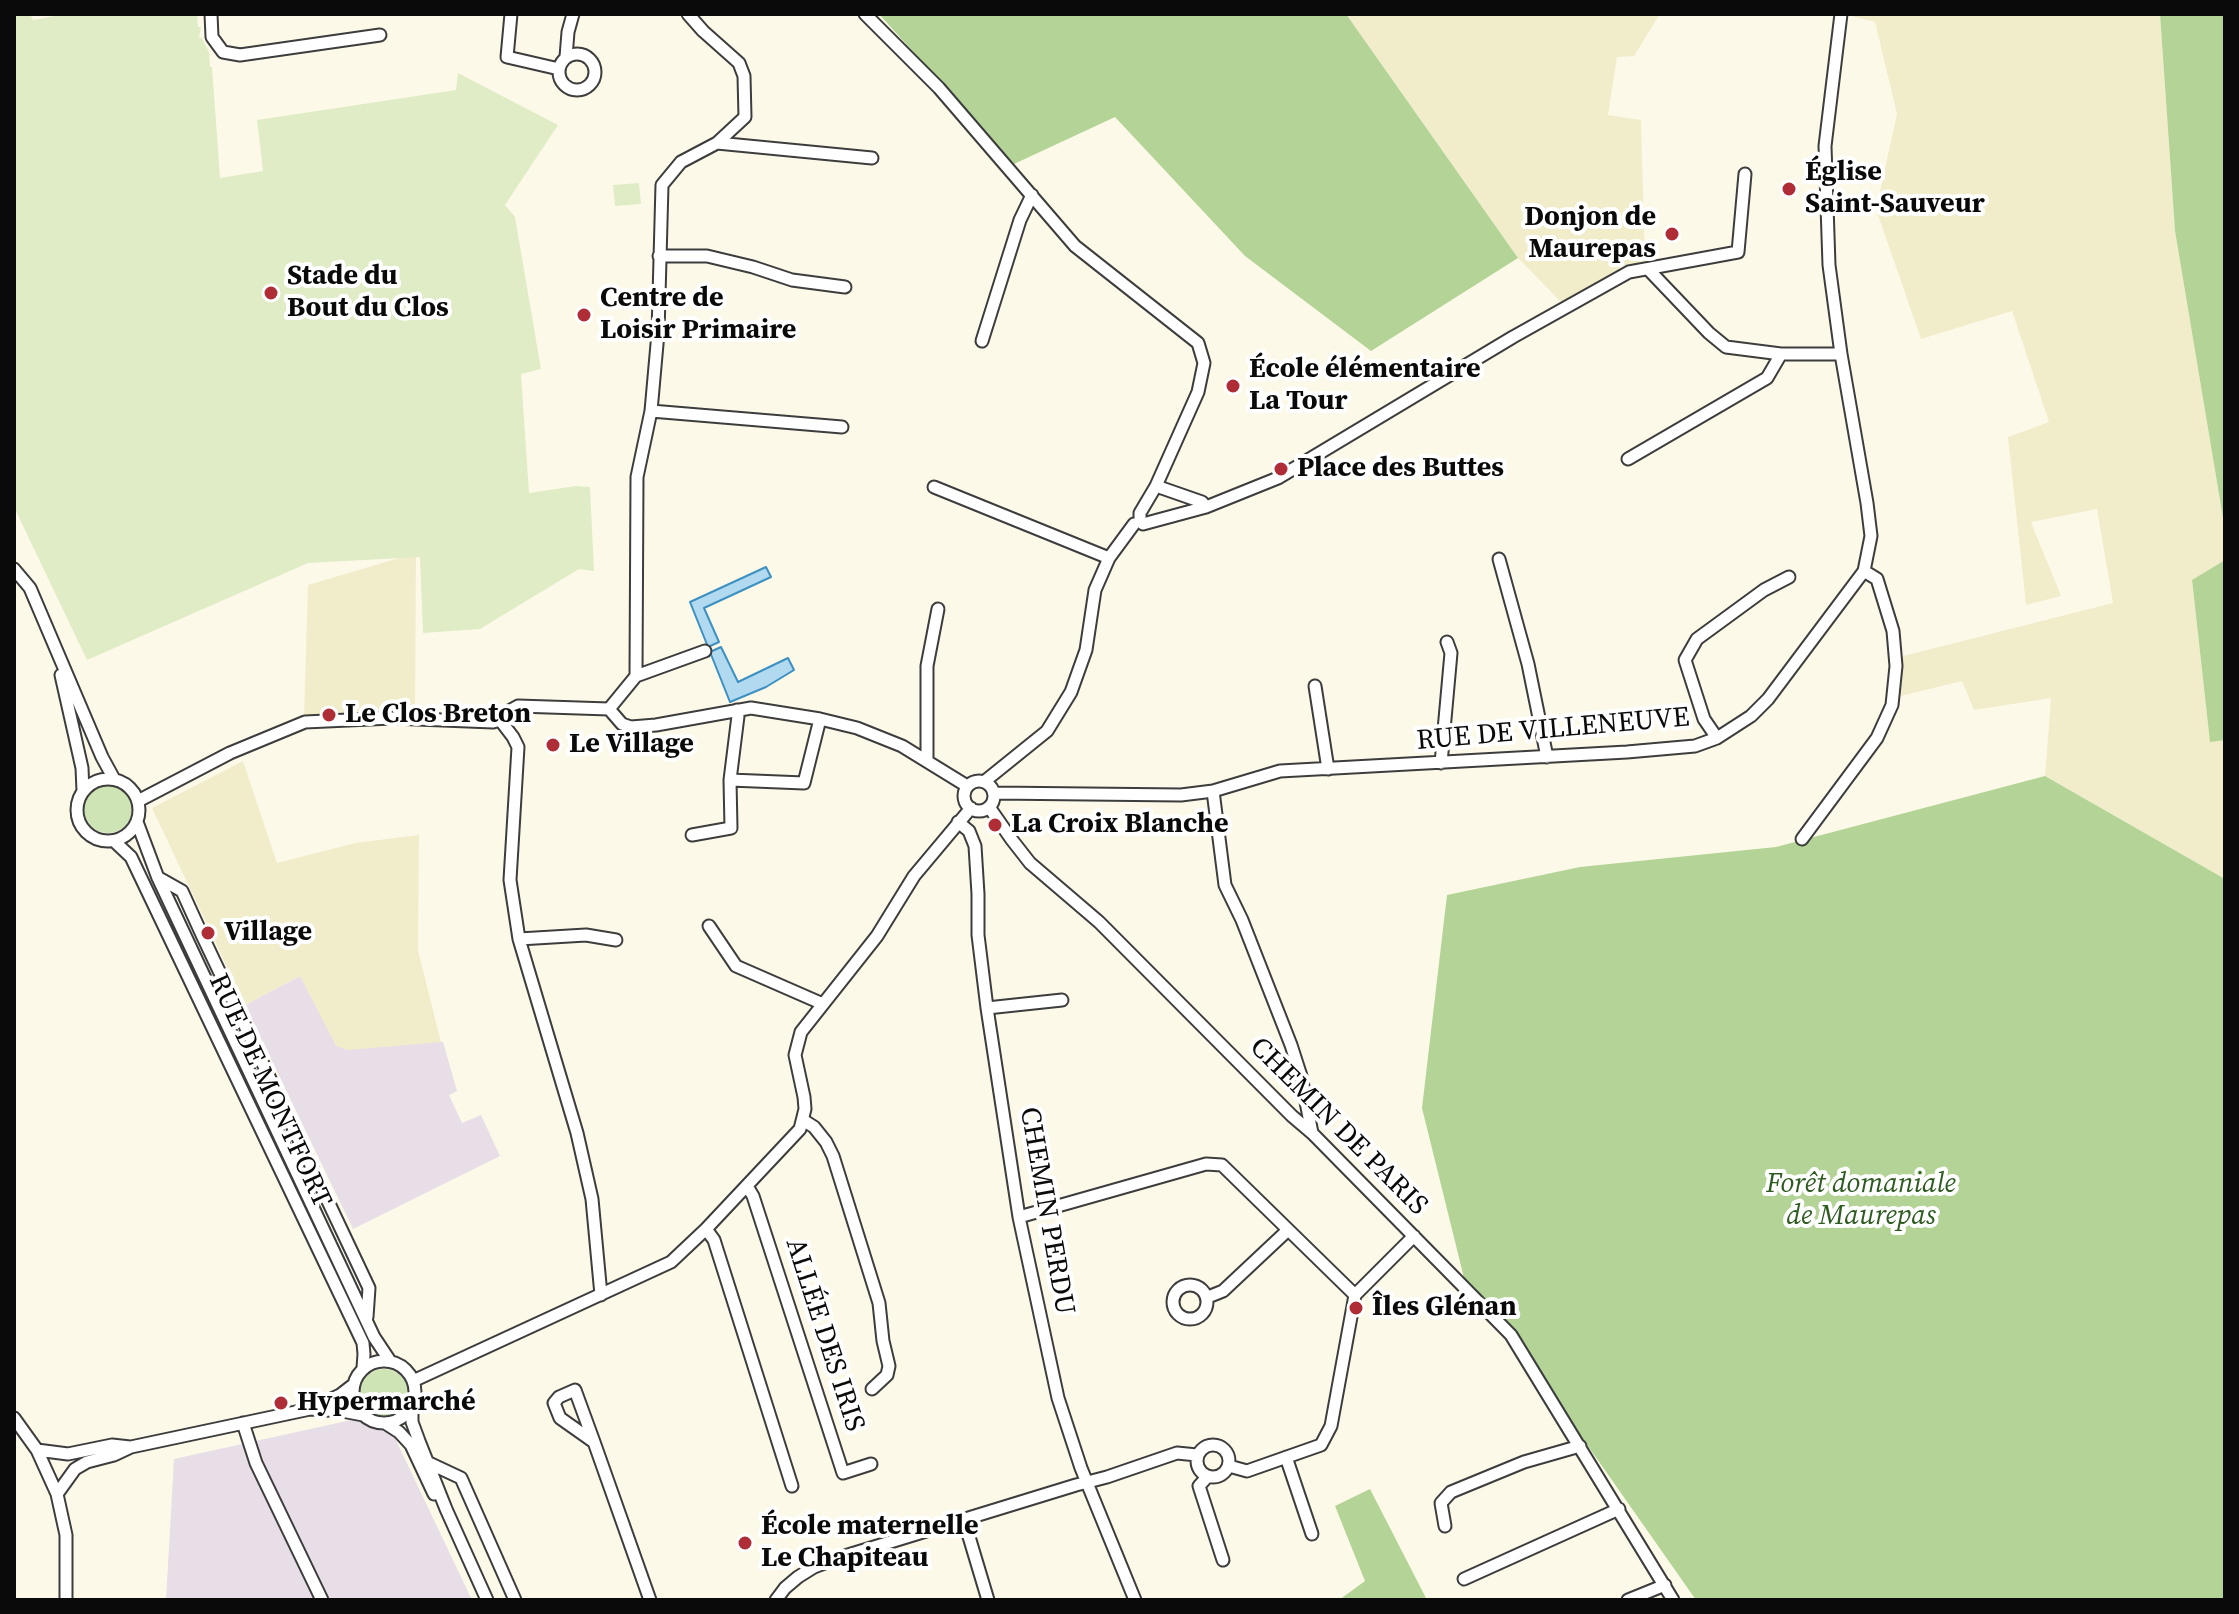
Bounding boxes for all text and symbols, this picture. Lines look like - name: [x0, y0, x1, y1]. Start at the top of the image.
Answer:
- place label: Église Saint-Sauveur: [1805, 156, 1985, 222]
- marker: Église Saint-Sauveur: [1780, 180, 1798, 198]
- place label: Donjon de Maurepas: [1524, 201, 1656, 267]
- marker: Donjon de Maurepas: [1663, 225, 1681, 243]
- place label: Stade du Bout du Clos: [287, 260, 449, 326]
- place label: Centre de Loisir Primaire: [600, 282, 796, 348]
- marker: Stade du Bout du Clos: [262, 284, 280, 302]
- marker: Centre de Loisir Primaire: [575, 306, 593, 324]
- place label: École élémentaire La Tour: [1249, 353, 1481, 419]
- marker: École élémentaire La Tour: [1224, 377, 1242, 395]
- place label: Place des Buttes: [1297, 452, 1504, 486]
- marker: Place des Buttes: [1272, 460, 1290, 478]
- place label: Le Clos Breton: [345, 698, 531, 732]
- street label: RUE DE VILLENEUVE: [1415, 701, 1691, 759]
- marker: Le Clos Breton: [320, 706, 338, 724]
- place label: Le Village: [569, 728, 694, 762]
- marker: Le Village: [544, 736, 562, 754]
- place label: La Croix Blanche: [1011, 808, 1229, 842]
- marker: La Croix Blanche: [986, 816, 1004, 834]
- place label: Village: [224, 916, 312, 950]
- marker: Village: [199, 924, 217, 942]
- street label: RUE DE MONTFORT: [200, 969, 338, 1213]
- street label: CHEMIN DE PARIS: [1242, 1031, 1434, 1223]
- street label: CHEMIN PERDU: [1011, 1104, 1081, 1318]
- park label: Forêt domaniale de Maurepas: [1766, 1168, 1956, 1234]
- street label: ALLÉE DES IRIS: [777, 1234, 871, 1436]
- place label: Îles Glénan: [1372, 1291, 1517, 1325]
- marker: Îles Glénan: [1347, 1299, 1365, 1317]
- place label: Hypermarché: [297, 1386, 476, 1420]
- marker: Hypermarché: [272, 1394, 290, 1412]
- place label: École maternelle Le Chapiteau: [761, 1510, 979, 1576]
- marker: École maternelle Le Chapiteau: [736, 1534, 754, 1552]

